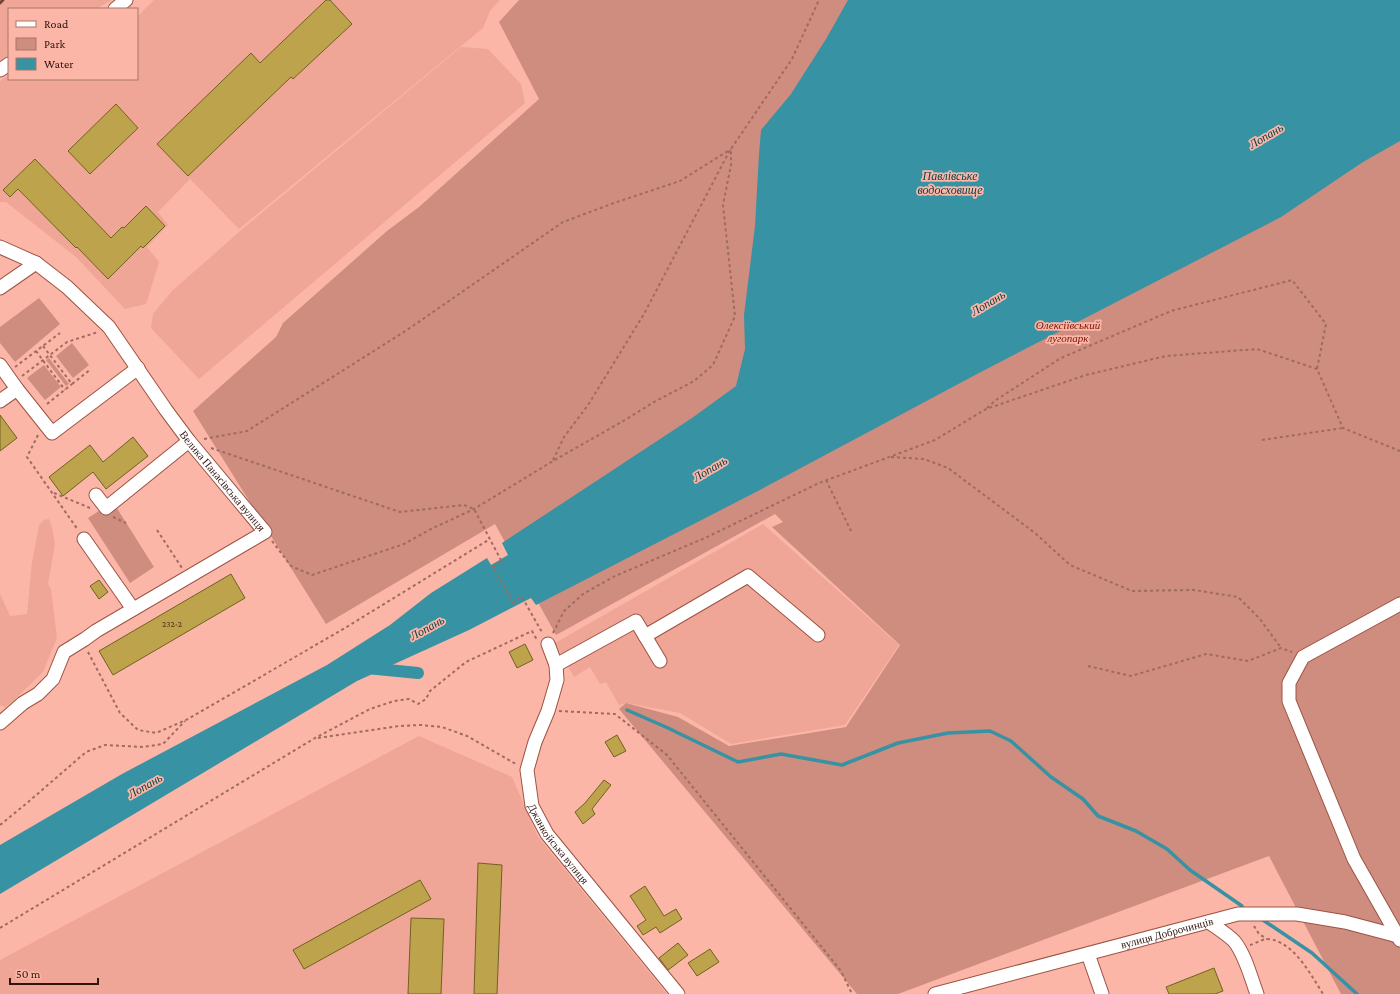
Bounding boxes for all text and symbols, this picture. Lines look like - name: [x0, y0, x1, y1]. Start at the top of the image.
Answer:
- legend: [8, 8, 138, 80]
- text: Road: [44, 17, 69, 31]
- text: Park: [44, 37, 66, 51]
- text: Water: [44, 57, 74, 71]
- water label: Лопань: [1245, 120, 1286, 152]
- water label: Павлівське водосховище: [917, 169, 983, 197]
- water label: Лопань: [967, 287, 1008, 319]
- park label: Олексіївський лугопарк: [1036, 319, 1101, 344]
- street label: Велика Панасівська вулиця: [177, 428, 268, 533]
- water label: Лопань: [689, 453, 730, 485]
- water label: Лопань: [406, 613, 447, 644]
- house number: 232-2: [162, 619, 182, 629]
- water label: Лопань: [124, 770, 165, 802]
- street label: Джанкойська вулиця: [526, 801, 591, 886]
- street label: вулиця Доброчинців: [1120, 915, 1215, 951]
- scale bar: [10, 960, 98, 986]
- text: 50 m: [16, 967, 41, 981]

